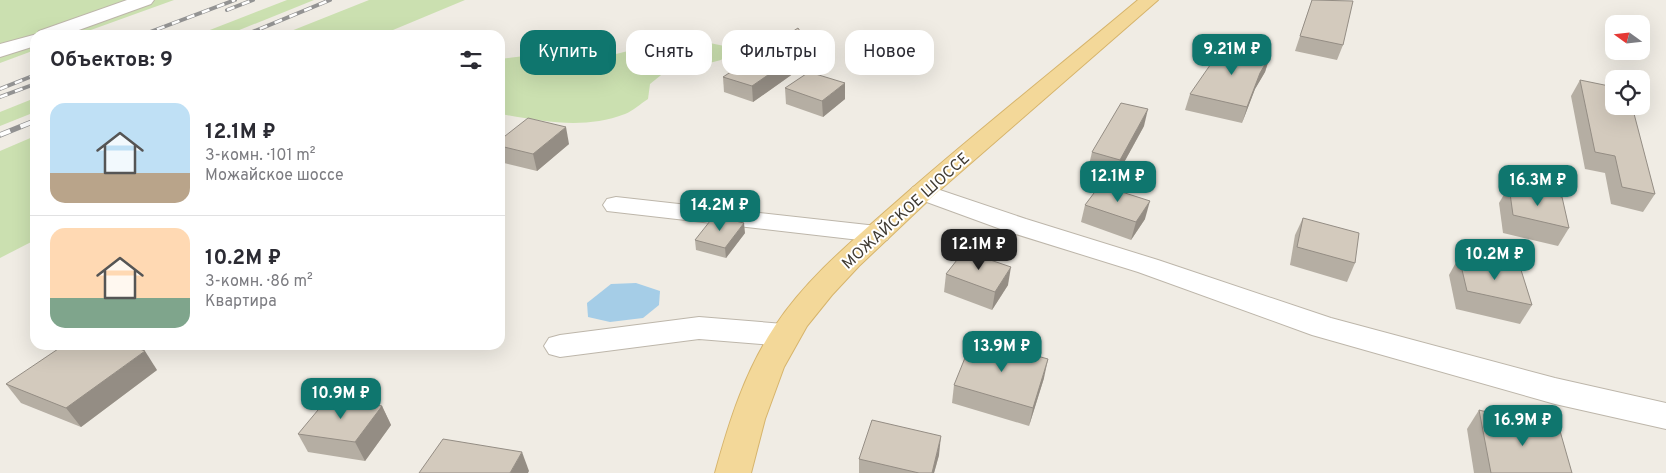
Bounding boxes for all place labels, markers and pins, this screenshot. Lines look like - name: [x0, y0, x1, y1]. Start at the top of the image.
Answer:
- pin: 9.21M ₽: [1186, 34, 1278, 76]
- pin: 12.1M ₽: [1072, 160, 1164, 203]
- pin: 16.3M ₽: [1492, 164, 1584, 207]
- pin: 14.2M ₽: [674, 190, 766, 232]
- pin: 12.1M ₽: [933, 228, 1025, 271]
- pin: 10.2M ₽: [1449, 238, 1541, 281]
- pin: 13.9M ₽: [956, 330, 1048, 373]
- pin: 10.9M ₽: [295, 378, 387, 420]
- pin: 16.9M ₽: [1477, 404, 1569, 447]

